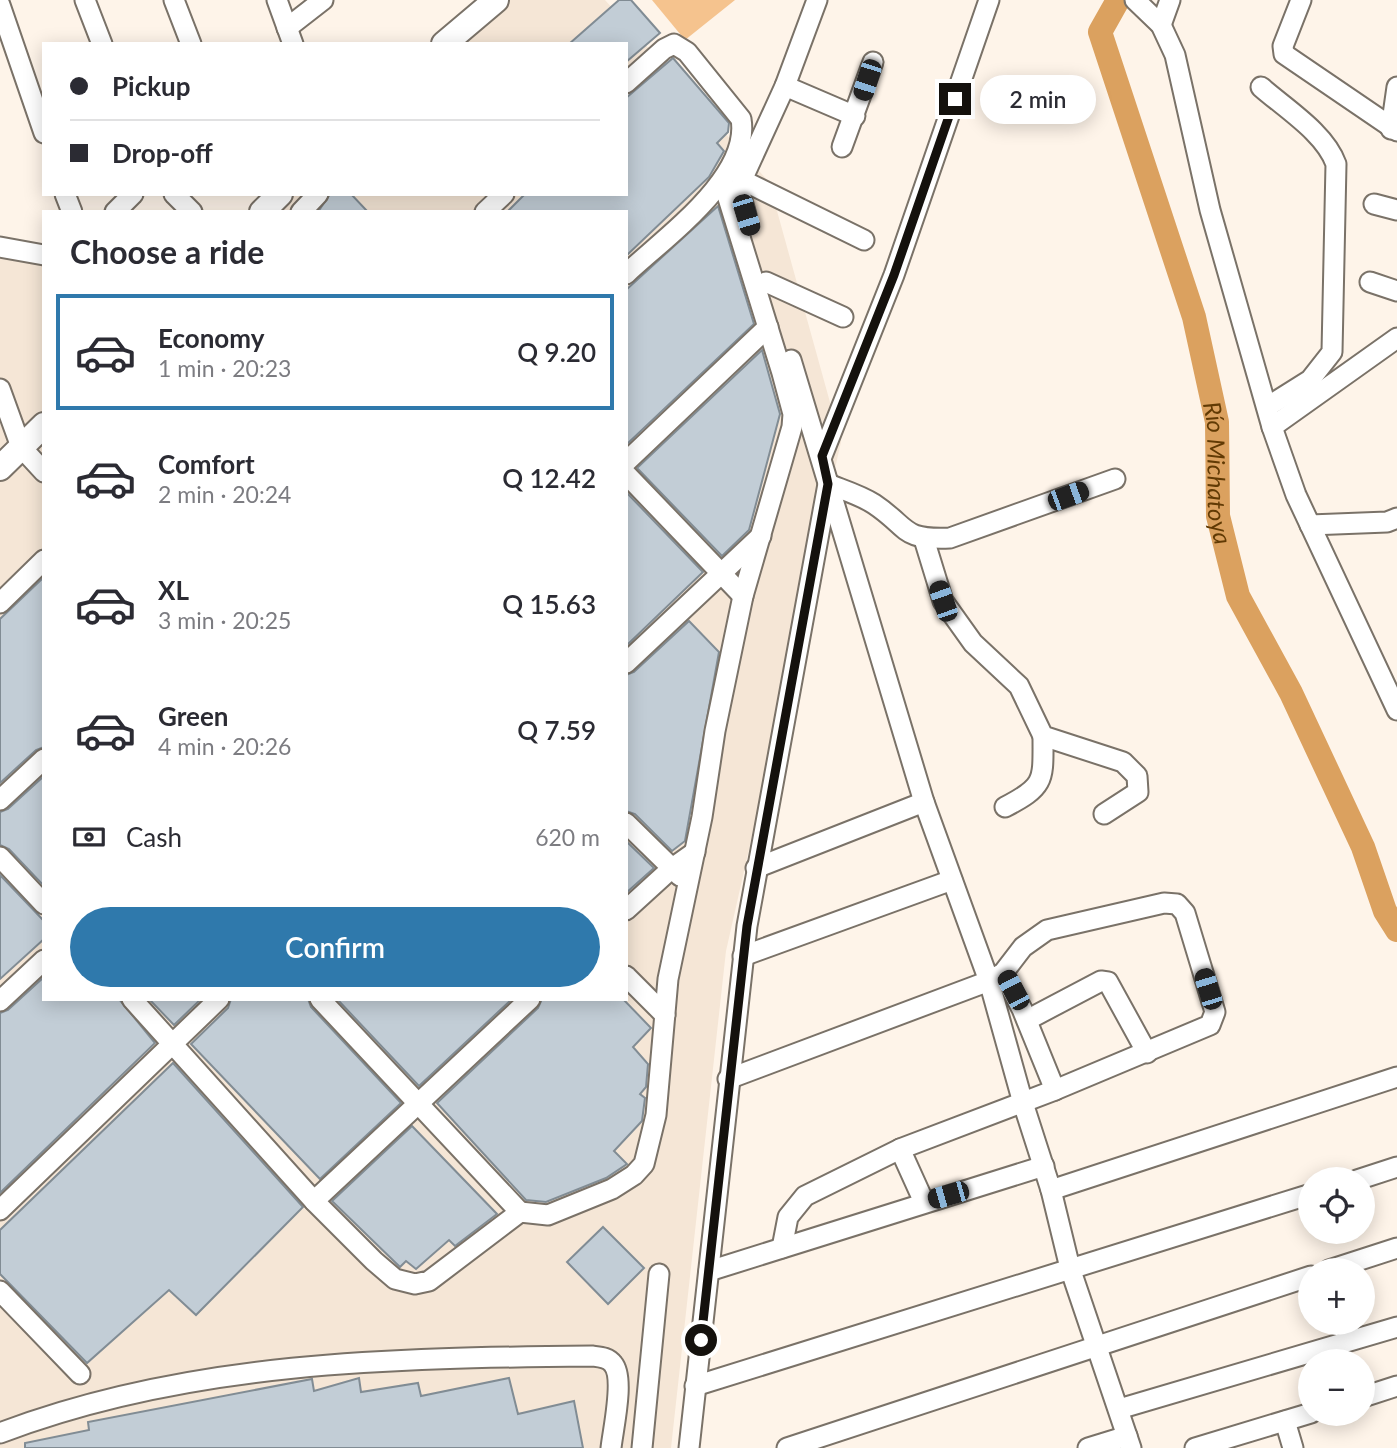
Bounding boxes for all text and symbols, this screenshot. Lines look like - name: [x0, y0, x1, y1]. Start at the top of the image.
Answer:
- car: [851, 57, 884, 103]
- text: Pickup: [112, 70, 191, 102]
- callout: 2 min: [979, 74, 1095, 124]
- route end: [939, 83, 971, 115]
- text: 2 min: [1010, 85, 1066, 113]
- text: Drop-off: [112, 137, 213, 169]
- car: [730, 192, 763, 238]
- text: Choose a ride: [70, 232, 264, 271]
- icon: car: [74, 321, 137, 384]
- text: Economy: [158, 322, 264, 354]
- text: Q 9.20: [517, 336, 596, 368]
- text: 1 min · 20:23: [158, 354, 291, 382]
- water label: Río Michatoya: [1198, 399, 1239, 547]
- icon: car: [74, 447, 137, 510]
- text: Comfort: [158, 448, 255, 480]
- text: Q 12.42: [502, 462, 596, 494]
- car: [1045, 479, 1092, 513]
- text: 2 min · 20:24: [158, 480, 291, 508]
- icon: car: [74, 573, 137, 636]
- text: XL: [158, 574, 189, 606]
- car: [927, 578, 960, 624]
- text: Q 15.63: [502, 588, 596, 620]
- text: 3 min · 20:25: [158, 606, 291, 634]
- icon: car: [74, 699, 137, 762]
- text: Green: [158, 700, 228, 732]
- text: Q 7.59: [517, 714, 596, 746]
- text: 4 min · 20:26: [158, 732, 291, 760]
- icon: cash: [70, 818, 108, 856]
- text: Cash: [126, 821, 182, 853]
- text: 620 m: [535, 823, 600, 851]
- button: Confirm: [70, 907, 600, 987]
- car: [1192, 966, 1225, 1012]
- car: [994, 967, 1033, 1013]
- map controls: [1298, 1167, 1375, 1426]
- button: locate: [1298, 1167, 1375, 1244]
- car: [925, 1179, 972, 1211]
- button: +: [1298, 1258, 1375, 1335]
- route start: [685, 1324, 717, 1356]
- button: −: [1298, 1349, 1375, 1426]

